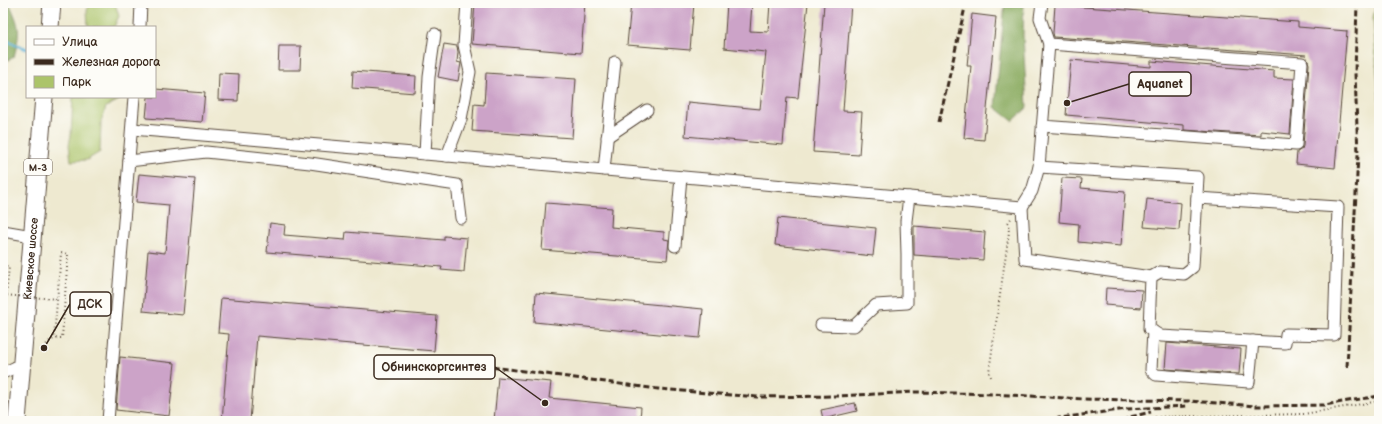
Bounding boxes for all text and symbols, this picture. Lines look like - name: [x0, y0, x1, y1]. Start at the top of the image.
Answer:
- legend: [26, 26, 156, 98]
- text: Улица: [62, 35, 98, 50]
- text: Железная дорога: [62, 55, 160, 70]
- callout: Aquanet: [1129, 72, 1191, 96]
- text: Парк: [62, 75, 92, 90]
- text: Aquanet: [1136, 77, 1183, 92]
- road number: М-3: [24, 159, 52, 175]
- street label: Киевское шоссе: [21, 217, 41, 300]
- callout: ДСК: [70, 292, 111, 316]
- text: ДСК: [78, 297, 103, 312]
- callout: Обнинскоргсинтез: [374, 355, 495, 379]
- text: Обнинскоргсинтез: [382, 360, 487, 375]

